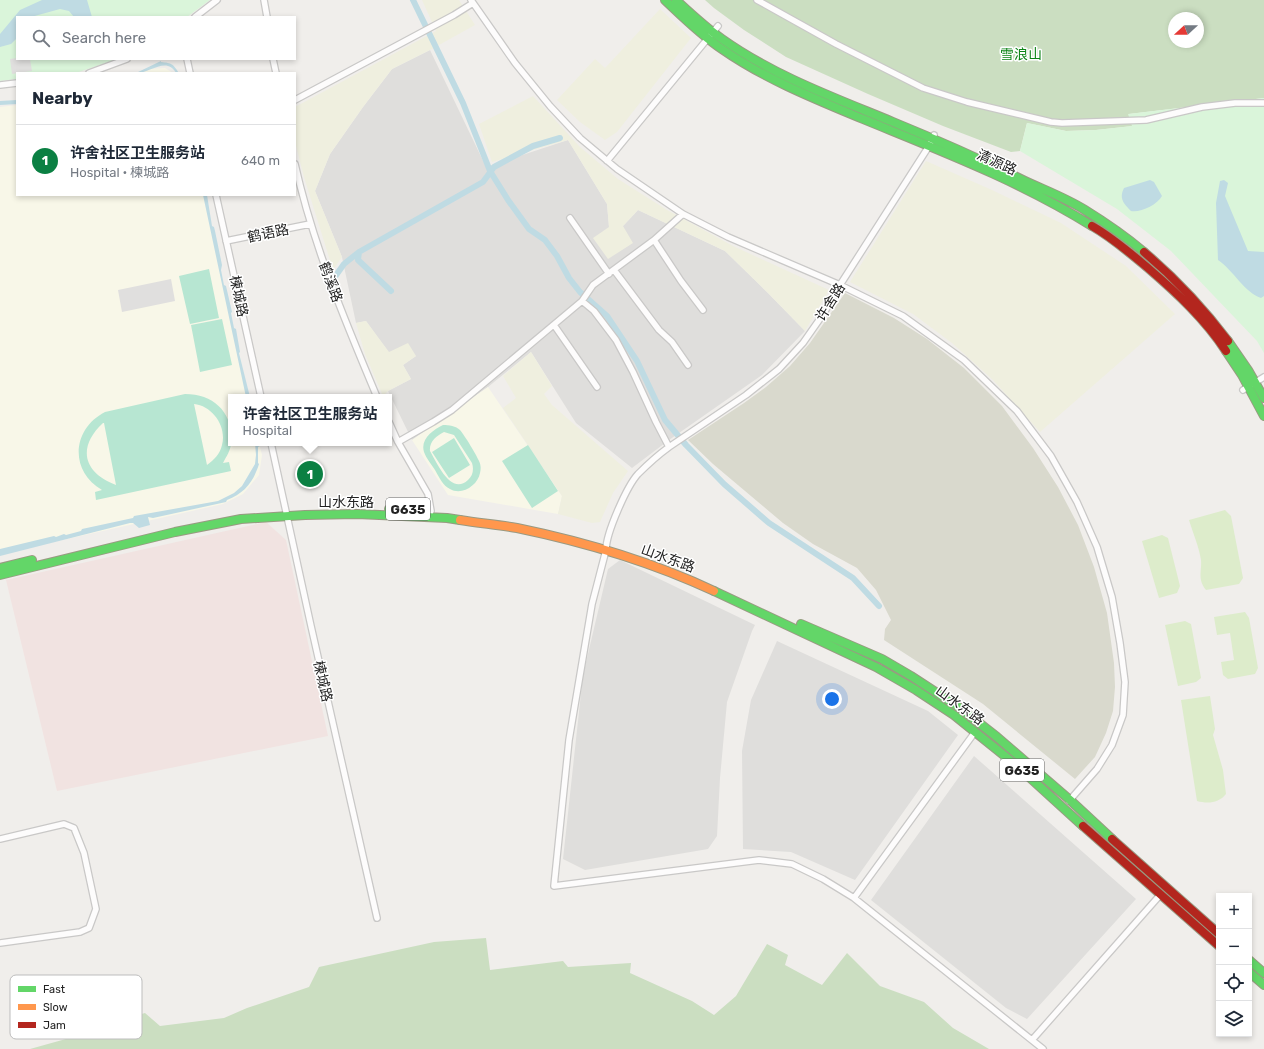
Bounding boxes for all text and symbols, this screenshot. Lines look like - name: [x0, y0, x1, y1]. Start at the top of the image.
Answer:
- north arrow: [1168, 12, 1204, 48]
- search box: [16, 16, 296, 60]
- icon: search: [30, 27, 52, 49]
- text: Search here: [62, 29, 146, 47]
- park label: 雪浪山: [1000, 46, 1042, 63]
- text: Nearby: [32, 88, 93, 108]
- text: 许舍社区卫生服务站: [70, 144, 205, 162]
- street label: 清源路: [974, 146, 1019, 179]
- text: 1: [42, 153, 48, 168]
- text: 640 m: [241, 153, 280, 168]
- text: Hospital · 楝城路: [70, 165, 169, 180]
- street label: 鹤语路: [246, 221, 290, 246]
- street label: 鹤溪路: [315, 260, 346, 305]
- street label: 楝城路: [226, 274, 251, 318]
- street label: 许舍路: [812, 280, 849, 325]
- popup: [228, 394, 392, 446]
- text: 许舍社区卫生服务站: [242, 405, 378, 423]
- text: Hospital: [242, 423, 292, 438]
- pin: 1: [297, 459, 323, 489]
- street label: 山水东路: [318, 494, 374, 511]
- road number: G635: [386, 498, 430, 520]
- street label: 山水东路: [639, 541, 697, 576]
- street label: 楝城路: [310, 659, 336, 703]
- street label: 山水东路: [932, 682, 987, 729]
- your location: [822, 689, 842, 709]
- road number: G635: [1000, 759, 1044, 781]
- map controls: [1216, 893, 1252, 1037]
- button: +: [1216, 893, 1252, 929]
- button: −: [1216, 929, 1252, 965]
- button: locate: [1216, 965, 1252, 1001]
- legend: [10, 975, 142, 1039]
- text: Fast: [43, 983, 66, 996]
- text: Slow: [43, 1001, 68, 1014]
- button: layers: [1216, 1001, 1252, 1037]
- text: Jam: [43, 1019, 66, 1032]

